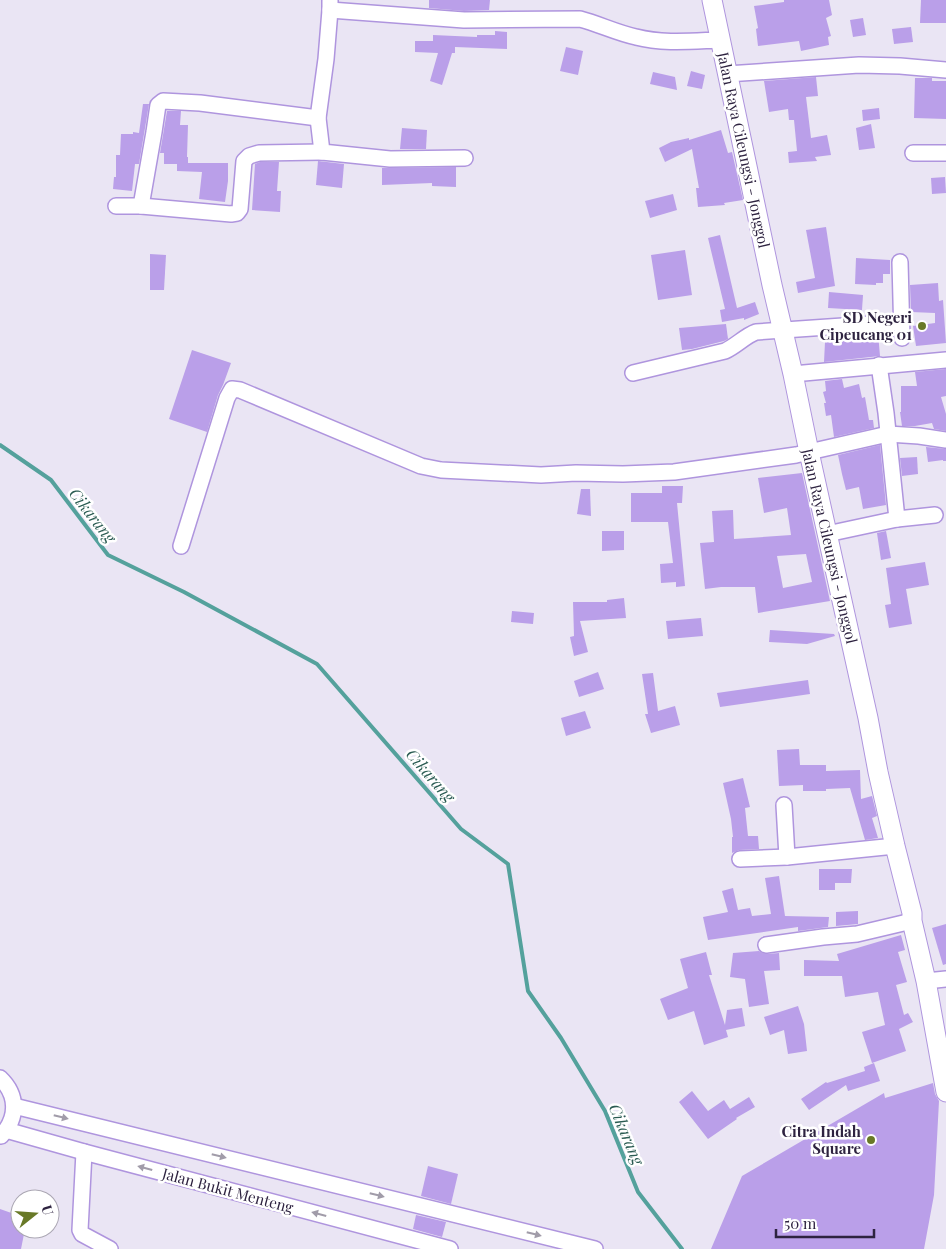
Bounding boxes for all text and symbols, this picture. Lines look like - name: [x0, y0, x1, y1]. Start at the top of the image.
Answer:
- street label: Jalan Raya Cileungsi - Jonggol: [713, 49, 775, 250]
- place label: SD Negeri Cipeucang 01: [820, 307, 912, 344]
- marker: SD Negeri Cipeucang 01: [916, 320, 928, 332]
- street label: Jalan Raya Cileungsi - Jonggol: [798, 446, 862, 646]
- water label: Cikarang: [65, 483, 122, 548]
- water label: Cikarang: [402, 744, 461, 807]
- water label: Cikarang: [605, 1100, 650, 1169]
- one-way arrow: [54, 1113, 69, 1121]
- place label: Citra Indah Square: [782, 1121, 861, 1158]
- marker: Citra Indah Square: [865, 1134, 877, 1146]
- one-way arrow: [211, 1152, 226, 1160]
- street label: Jalan Bukit Menteng: [159, 1163, 296, 1217]
- one-way arrow: [137, 1164, 152, 1172]
- north arrow: [10, 1189, 60, 1239]
- one-way arrow: [369, 1191, 384, 1199]
- text: U: [37, 1203, 59, 1218]
- scale bar: [776, 1206, 874, 1238]
- one-way arrow: [311, 1210, 326, 1218]
- text: 50 m: [784, 1213, 817, 1233]
- one-way arrow: [527, 1230, 542, 1238]

